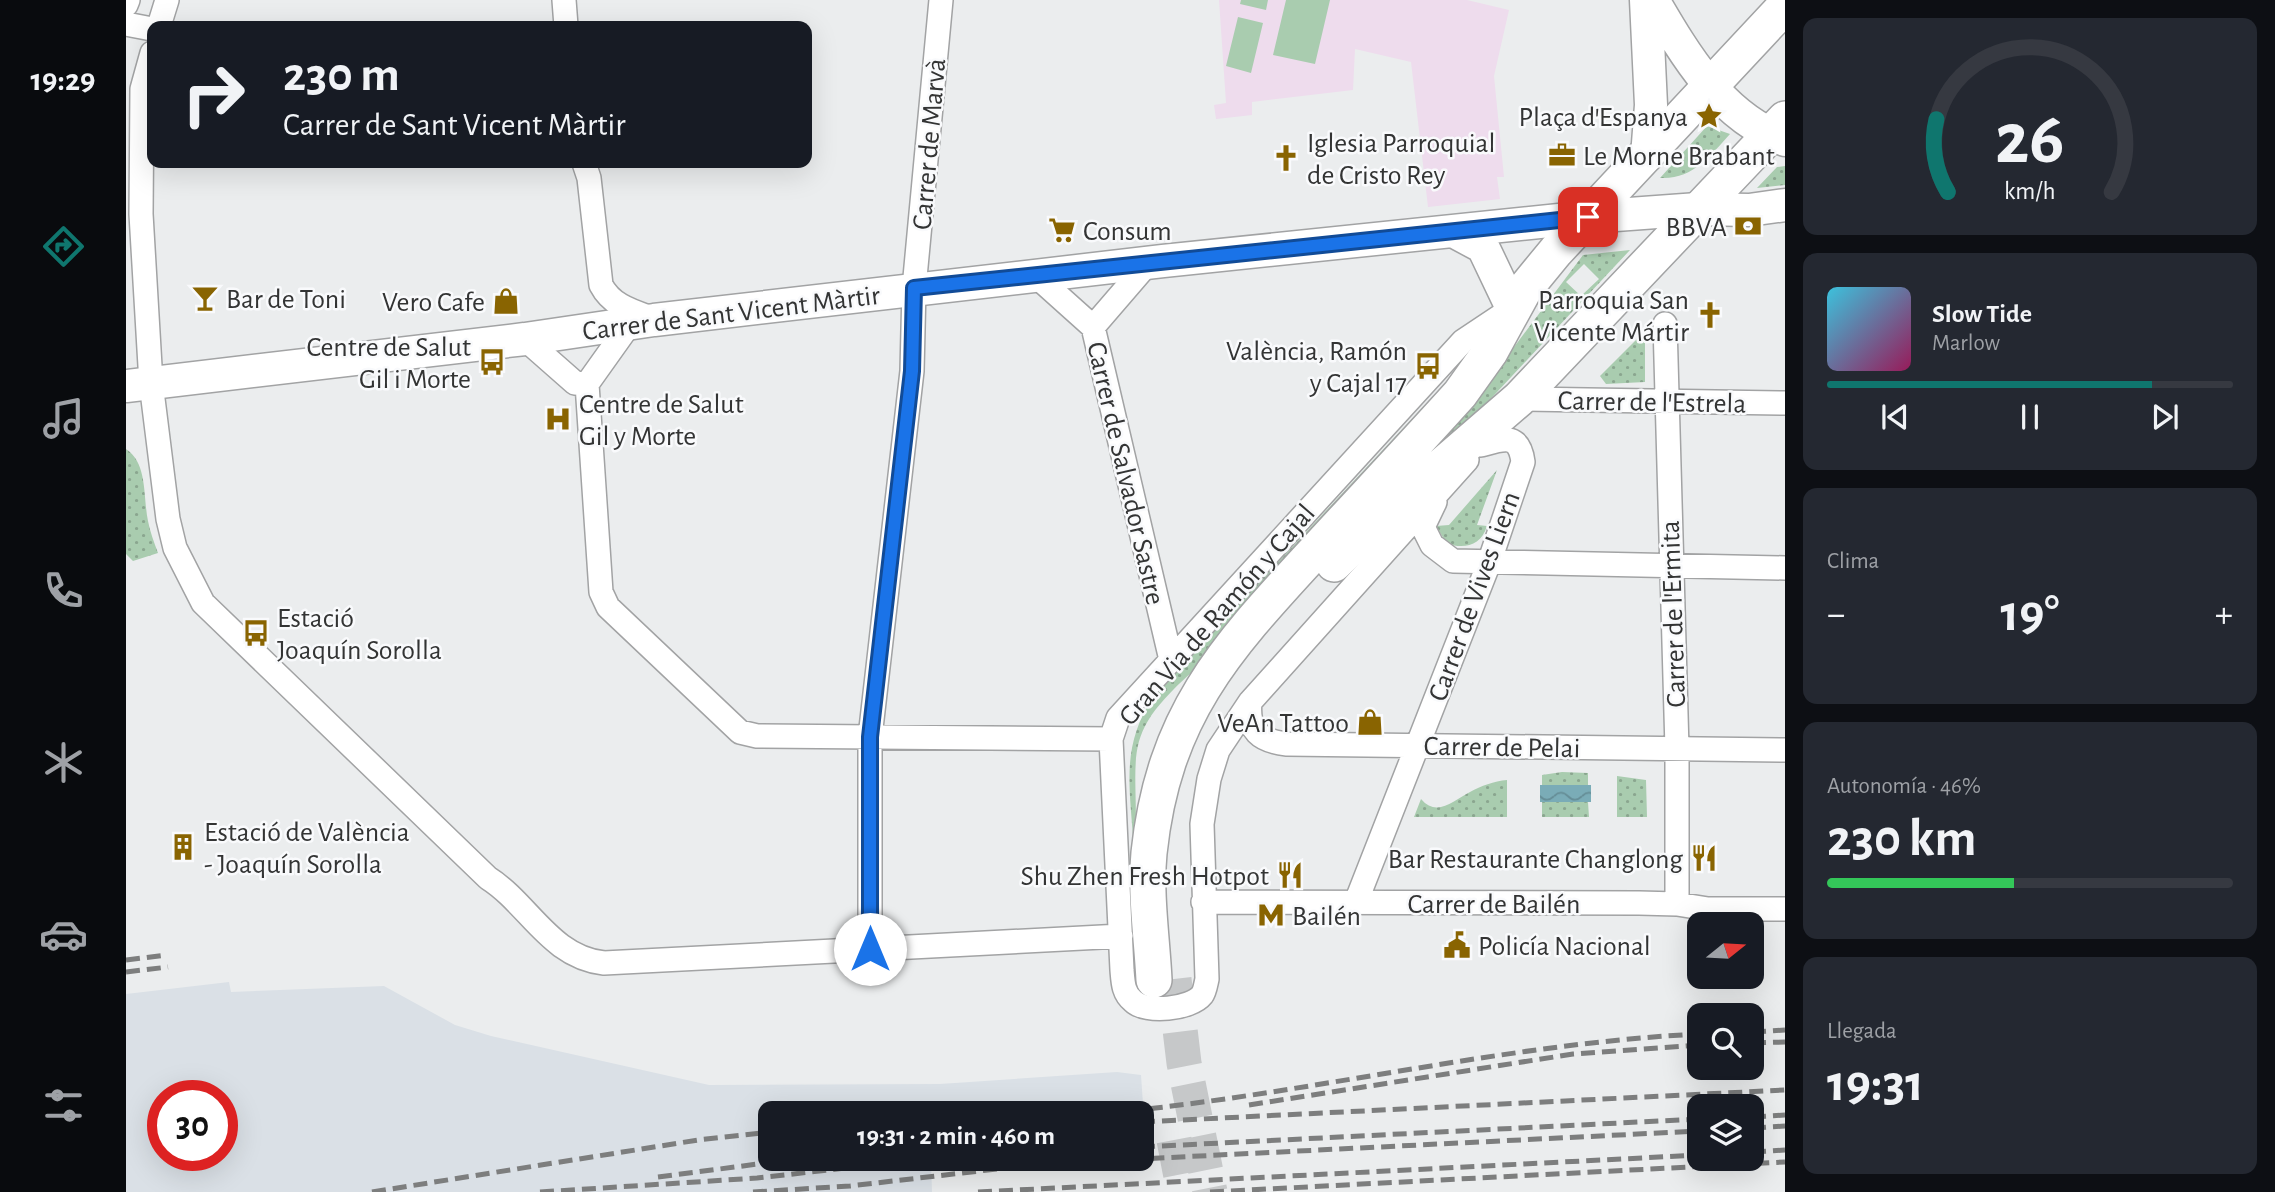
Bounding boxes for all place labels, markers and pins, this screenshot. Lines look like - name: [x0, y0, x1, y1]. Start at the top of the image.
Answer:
- place icon: Plaça d'Espanya: [1694, 101, 1724, 131]
- place label: Plaça d'Espanya: [1519, 104, 1688, 132]
- place label: Iglesia Parroquial de Cristo Rey: [1307, 130, 1495, 190]
- office icon: Le Morne Brabant: [1547, 140, 1577, 170]
- church icon: Iglesia Parroquial de Cristo Rey: [1271, 143, 1301, 173]
- place label: Le Morne Brabant: [1583, 143, 1775, 171]
- pin: [1558, 187, 1618, 247]
- bank icon: BBVA: [1733, 211, 1763, 241]
- place label: BBVA: [1666, 214, 1727, 242]
- supermarket icon: Consum: [1047, 215, 1077, 245]
- place label: Consum: [1083, 218, 1172, 246]
- bar icon: Bar de Toni: [190, 283, 220, 313]
- place label: Bar de Toni: [226, 286, 346, 314]
- shop icon: Vero Cafe: [491, 286, 521, 316]
- place label: Parroquia San Vicente Mártir: [1534, 287, 1689, 347]
- place label: Vero Cafe: [382, 289, 485, 317]
- church icon: Parroquia San Vicente Mártir: [1695, 300, 1725, 330]
- place label: Centre de Salut Gil i Morte: [306, 334, 471, 394]
- place label: València, Ramón y Cajal 17: [1226, 338, 1407, 398]
- bus stop icon: Centre de Salut Gil i Morte: [477, 347, 507, 377]
- bus stop icon: València, Ramón y Cajal 17: [1413, 351, 1443, 381]
- place label: Centre de Salut Gil y Morte: [579, 391, 744, 451]
- hospital icon: Centre de Salut Gil y Morte: [543, 404, 573, 434]
- place label: Estació Joaquín Sorolla: [277, 605, 442, 665]
- bus stop icon: Estació Joaquín Sorolla: [241, 618, 271, 648]
- shop icon: VeAn Tattoo: [1355, 707, 1385, 737]
- place label: VeAn Tattoo: [1217, 710, 1349, 738]
- place label: Estació de València - Joaquín Sorolla: [204, 819, 410, 879]
- building icon: Estació de València - Joaquín Sorolla: [168, 832, 198, 862]
- restaurant icon: Bar Restaurante Changlong: [1689, 843, 1719, 873]
- place label: Bar Restaurante Changlong: [1388, 846, 1683, 874]
- restaurant icon: Shu Zhen Fresh Hotpot: [1275, 860, 1305, 890]
- place label: Shu Zhen Fresh Hotpot: [1020, 863, 1269, 891]
- metro station icon: Bailén: [1256, 900, 1286, 930]
- place label: Bailén: [1292, 903, 1361, 931]
- public building icon: Policía Nacional: [1442, 930, 1472, 960]
- place label: Policía Nacional: [1478, 933, 1651, 961]

